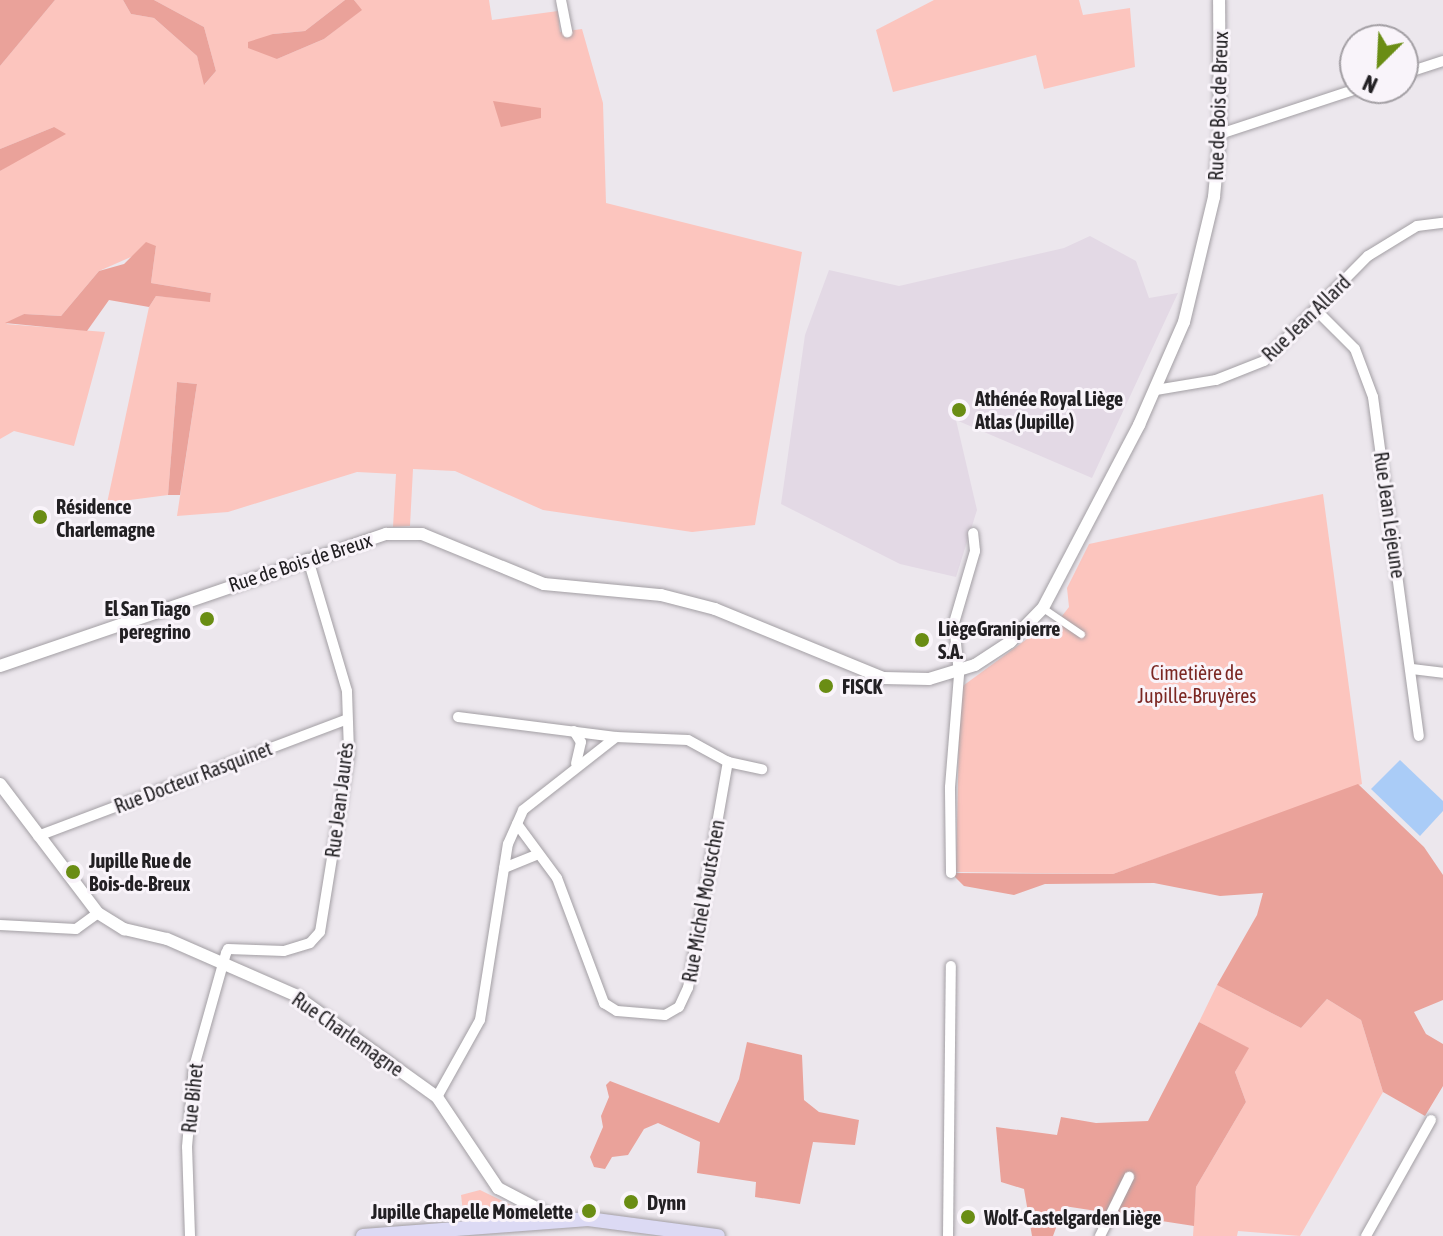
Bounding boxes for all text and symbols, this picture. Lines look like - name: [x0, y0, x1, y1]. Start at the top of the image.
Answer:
- north arrow: [1339, 24, 1419, 104]
- street label: Rue de Bois de Breux: [1203, 31, 1233, 181]
- text: N: [1359, 70, 1381, 99]
- street label: Rue Jean Allard: [1257, 270, 1355, 366]
- place label: Athénée Royal Liège Atlas (Jupille): [975, 386, 1123, 433]
- marker: Athénée Royal Liège Atlas (Jupille): [950, 401, 968, 419]
- street label: Rue Jean Lejeune: [1369, 450, 1411, 580]
- place label: Résidence Charlemagne: [56, 494, 155, 541]
- marker: Résidence Charlemagne: [31, 508, 49, 526]
- street label: Rue de Bois de Breux: [225, 527, 375, 597]
- place label: El San Tiago peregrino: [104, 596, 191, 643]
- marker: El San Tiago peregrino: [198, 610, 216, 628]
- place label: LiègeGranipierre S.A.: [938, 616, 1060, 663]
- marker: LiègeGranipierre S.A.: [913, 631, 931, 649]
- park label: Cimetière de Jupille-Bruyères: [1138, 660, 1256, 707]
- place label: FISCK: [842, 674, 882, 698]
- marker: FISCK: [817, 677, 835, 695]
- street label: Rue Docteur Rasquinet: [111, 736, 275, 818]
- street label: Rue Jean Jaurès: [320, 741, 358, 859]
- street label: Rue Michel Moutschen: [677, 818, 729, 984]
- place label: Jupille Rue de Bois-de-Breux: [89, 848, 191, 895]
- marker: Jupille Rue de Bois-de-Breux: [64, 863, 82, 881]
- street label: Rue Charlemagne: [288, 987, 408, 1081]
- street label: Rue Bihet: [176, 1062, 208, 1134]
- place label: Dynn: [647, 1190, 686, 1214]
- marker: Dynn: [622, 1193, 640, 1211]
- place label: Jupille Chapelle Momelette: [371, 1199, 573, 1223]
- marker: Jupille Chapelle Momelette: [580, 1202, 598, 1220]
- place label: Wolf-Castelgarden Liège: [984, 1205, 1161, 1229]
- marker: Wolf-Castelgarden Liège: [959, 1208, 977, 1226]

